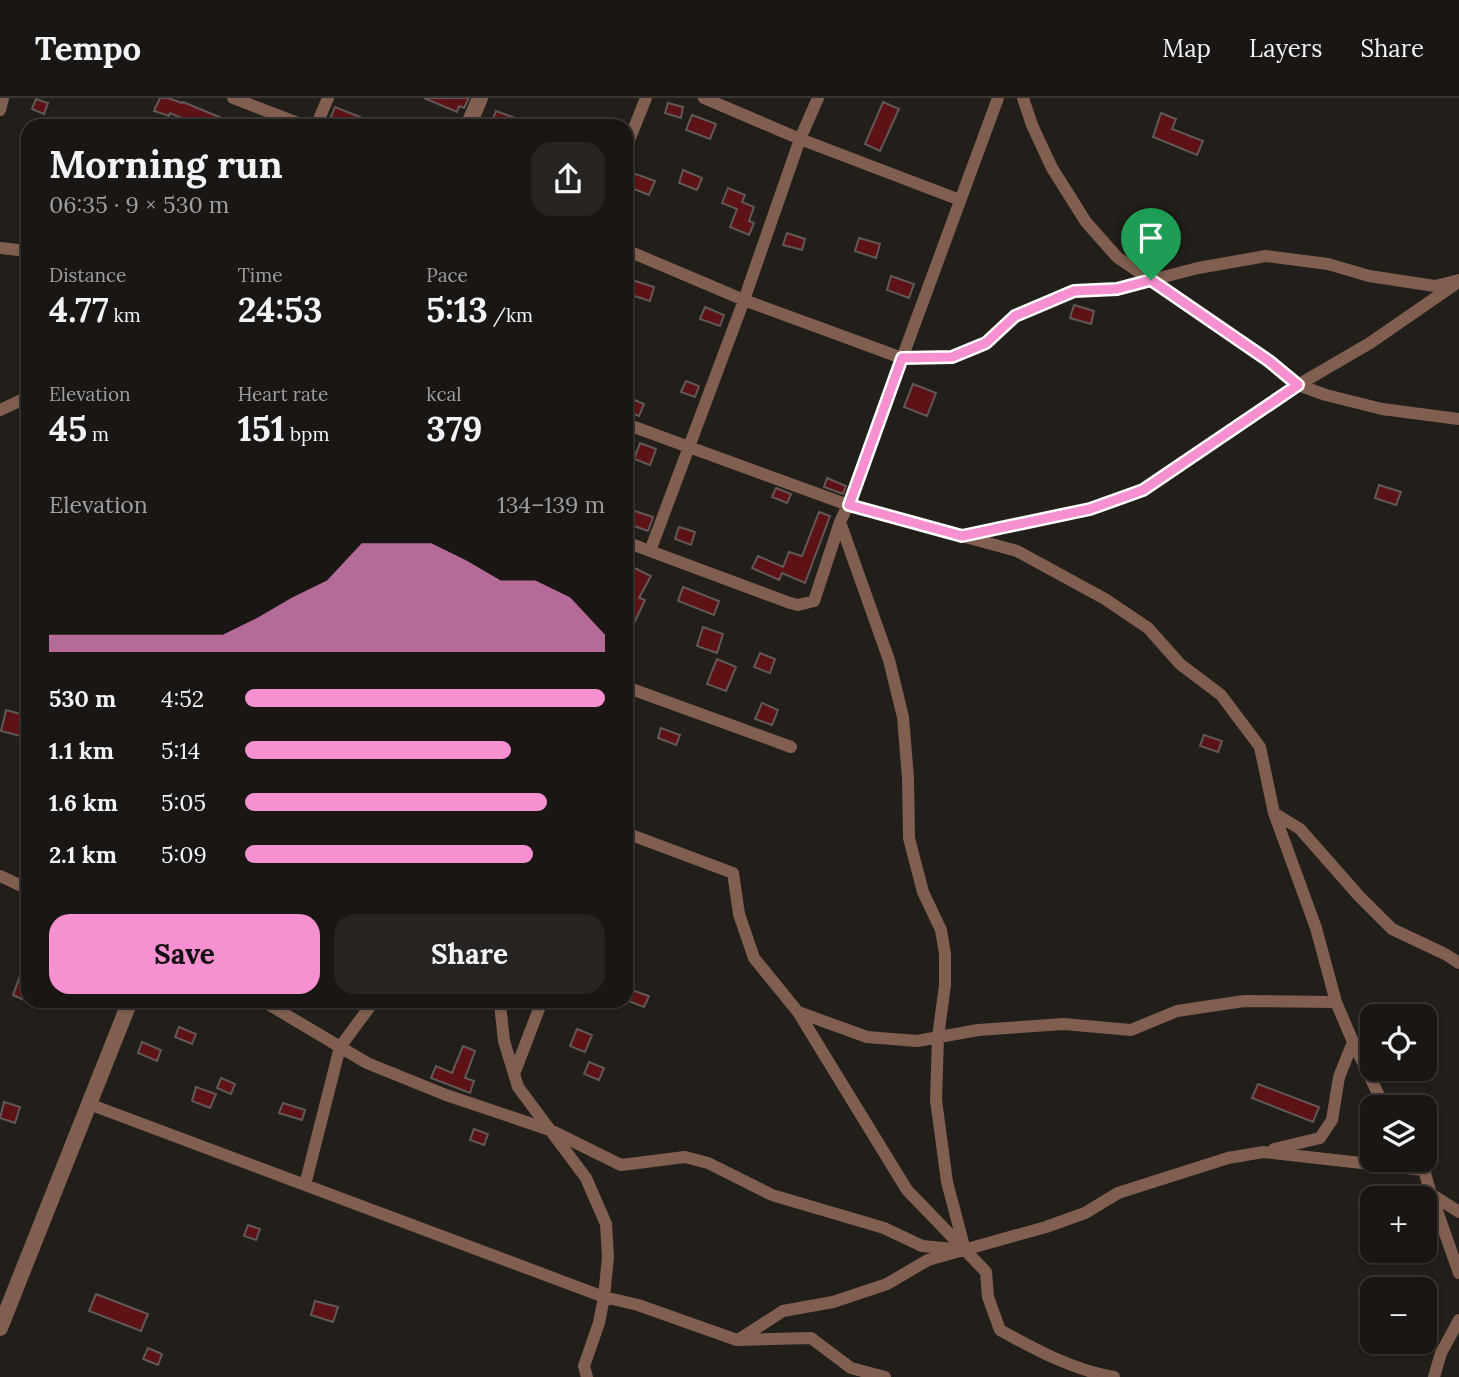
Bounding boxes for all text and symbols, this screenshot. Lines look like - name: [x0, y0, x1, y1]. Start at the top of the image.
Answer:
- text: Tempo: [35, 27, 141, 69]
- text: Map: [1162, 33, 1211, 64]
- text: Layers: [1249, 33, 1322, 64]
- text: Share: [1360, 33, 1424, 64]
- text: Morning run: [49, 140, 283, 188]
- button: share: [531, 142, 605, 216]
- text: 06:35 · 9 × 530 m: [49, 190, 229, 219]
- pin: [1121, 208, 1181, 280]
- icon: arrive: [1132, 219, 1170, 257]
- text: Distance: [49, 263, 126, 287]
- text: Time: [238, 263, 282, 287]
- text: Pace: [426, 263, 468, 287]
- text: 4.77: [49, 287, 109, 332]
- text: 24:53: [238, 287, 323, 332]
- text: 5:13: [426, 287, 488, 332]
- text: km: [109, 303, 141, 327]
- text: /km: [488, 303, 533, 327]
- text: Elevation: [49, 382, 131, 406]
- text: Heart rate: [238, 382, 328, 406]
- text: kcal: [426, 382, 461, 406]
- text: 45: [49, 406, 87, 451]
- text: 151: [238, 406, 285, 451]
- text: 379: [426, 406, 483, 451]
- text: m: [87, 422, 109, 446]
- text: bpm: [285, 422, 329, 446]
- text: Elevation: [49, 490, 148, 519]
- text: 134–139 m: [497, 490, 605, 519]
- text: 530 m: [49, 684, 116, 713]
- text: 4:52: [161, 684, 204, 713]
- text: 1.1 km: [49, 736, 114, 765]
- text: 5:14: [161, 736, 200, 765]
- text: 1.6 km: [49, 788, 118, 817]
- text: 5:05: [161, 788, 206, 817]
- text: 2.1 km: [49, 840, 117, 869]
- text: 5:09: [161, 840, 207, 869]
- button: Save: [49, 914, 320, 994]
- button: Share: [334, 914, 605, 994]
- map controls: [1360, 1004, 1437, 1354]
- button: locate: [1360, 1004, 1437, 1081]
- button: layers: [1360, 1095, 1437, 1172]
- button: +: [1360, 1186, 1437, 1263]
- button: −: [1360, 1277, 1437, 1354]

